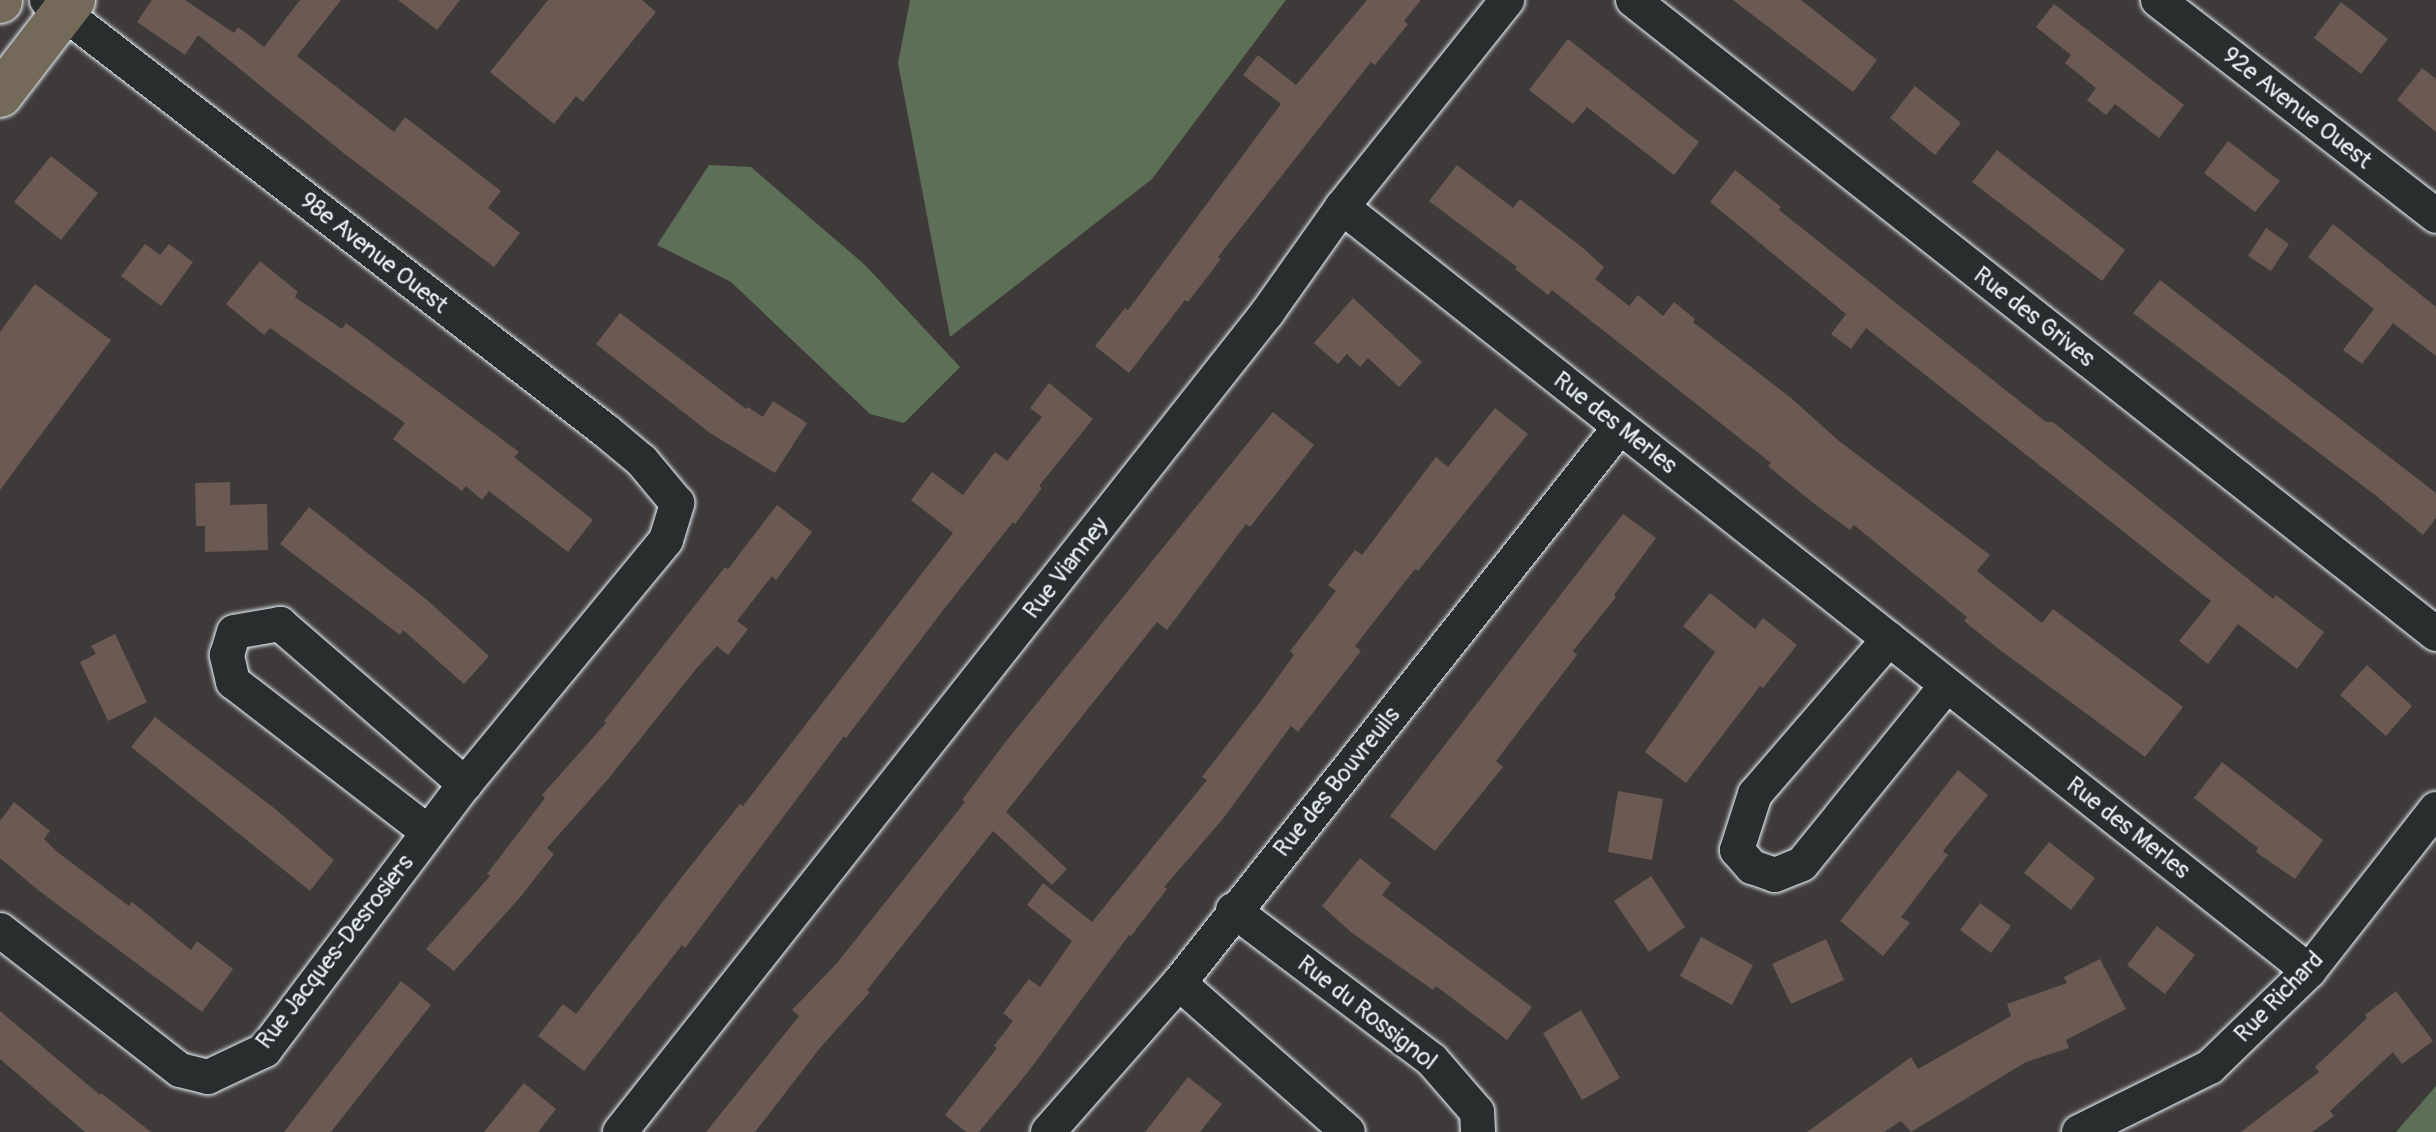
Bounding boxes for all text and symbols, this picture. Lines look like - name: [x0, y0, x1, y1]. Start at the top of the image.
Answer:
- street label: 92e Avenue Ouest: [2217, 41, 2377, 175]
- street label: 98e Avenue Ouest: [294, 186, 454, 320]
- street label: Rue des Grives: [1968, 261, 2100, 373]
- street label: Rue des Merles: [1548, 366, 1682, 480]
- street label: Rue Vianney: [1017, 511, 1115, 625]
- street label: Rue des Bouvreuils: [1268, 701, 1406, 863]
- street label: Rue des Merles: [2061, 771, 2195, 885]
- street label: Rue Jacques-Desrosiers: [250, 849, 420, 1055]
- street label: Rue Richard: [2228, 945, 2330, 1049]
- street label: Rue du Rossignol: [1291, 950, 1443, 1076]

